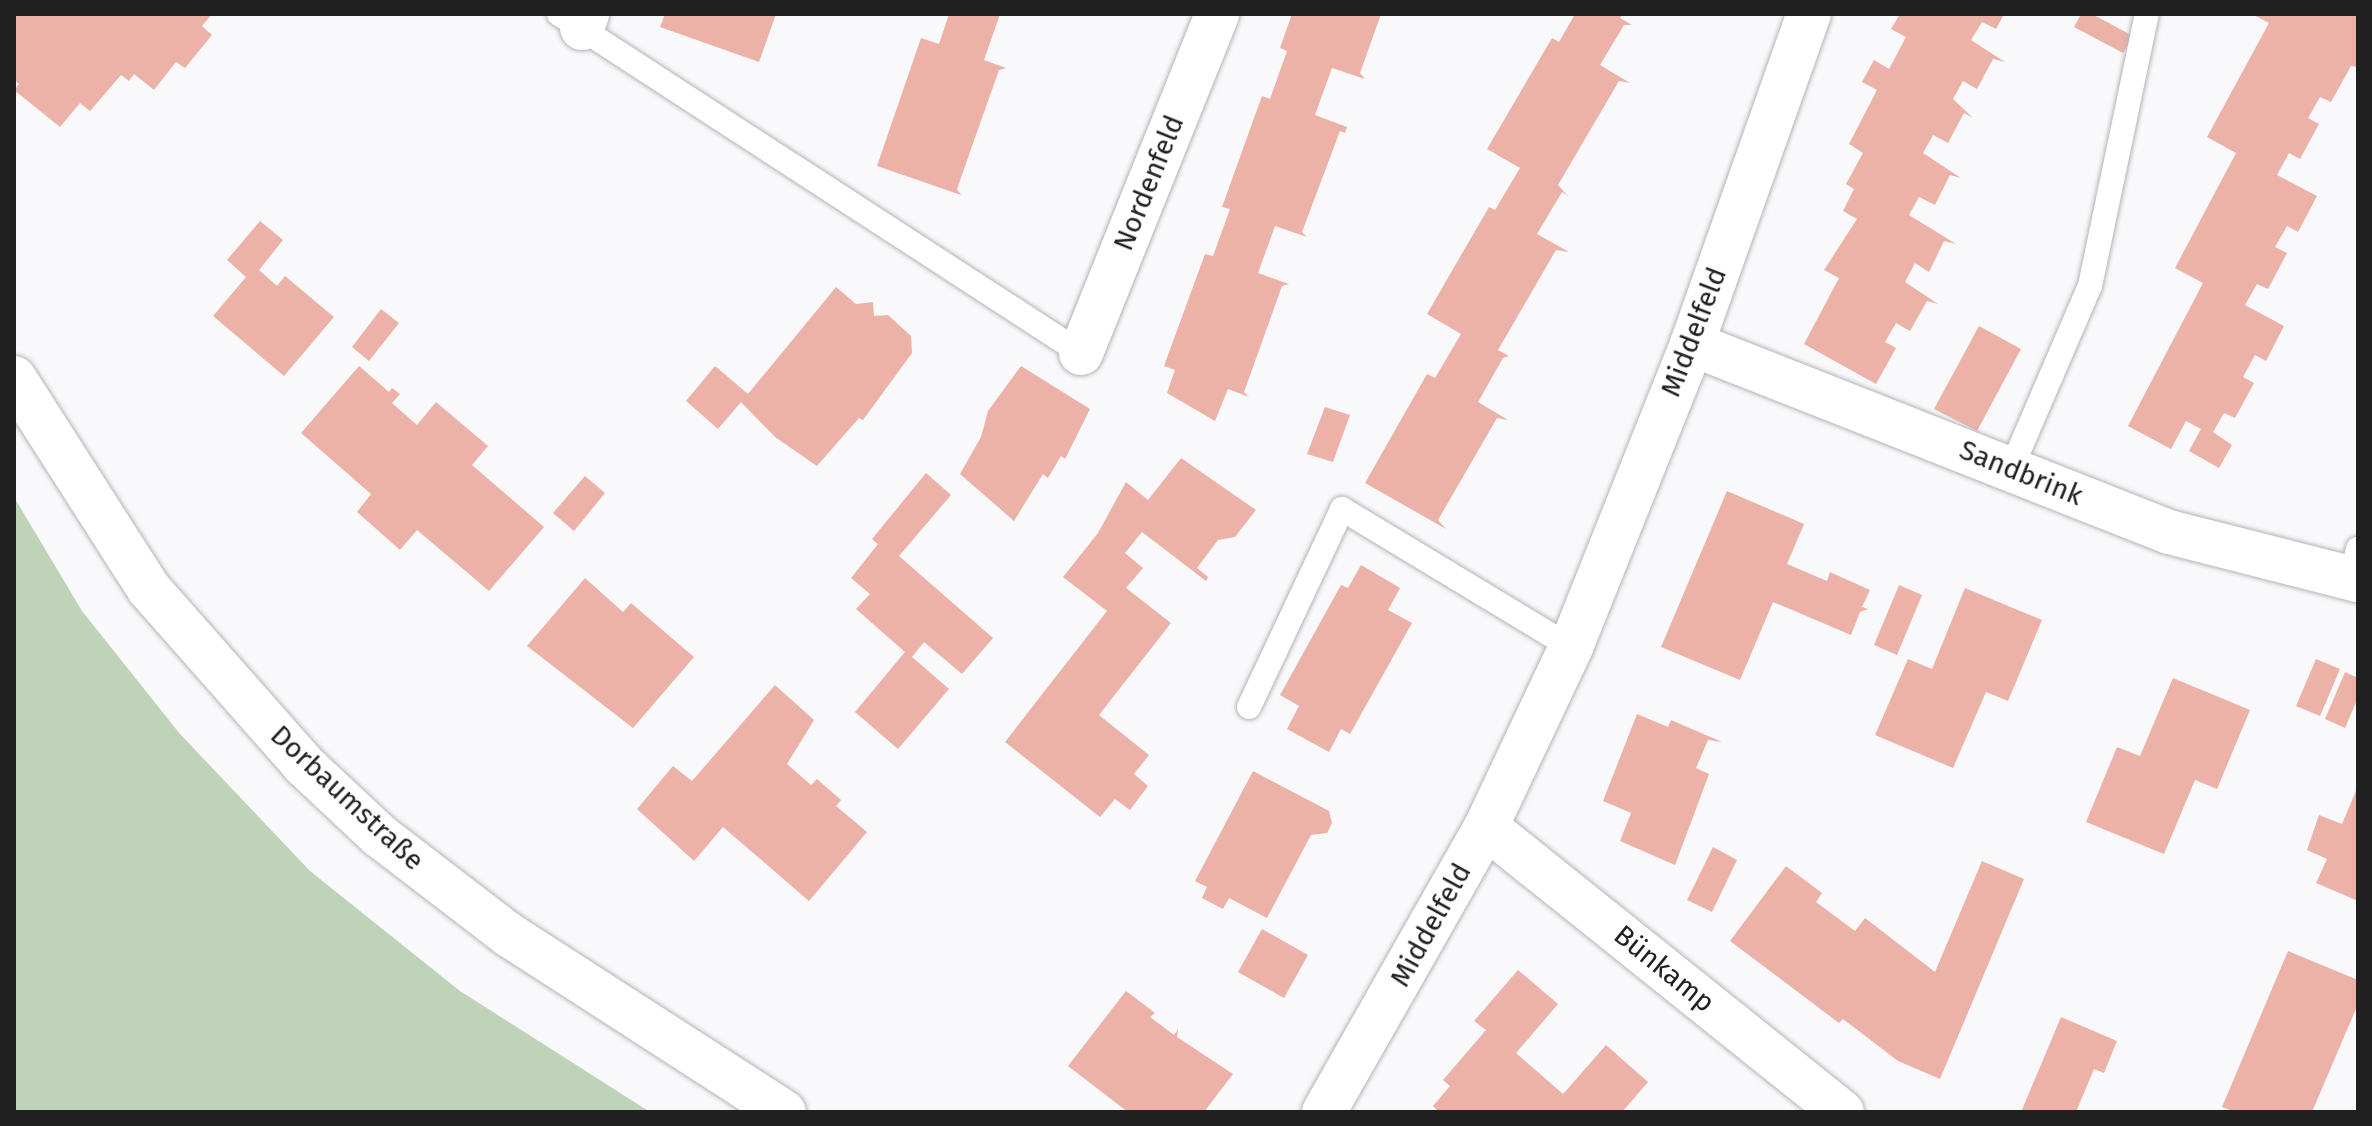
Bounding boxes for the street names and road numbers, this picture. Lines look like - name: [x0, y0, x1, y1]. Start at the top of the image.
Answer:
- street label: Nordenfeld: [1107, 110, 1191, 256]
- street label: Middelfeld: [1654, 263, 1734, 401]
- street label: Sandbrink: [1955, 433, 2087, 513]
- street label: Dorbaumstraße: [263, 718, 431, 878]
- street label: Middelfeld: [1383, 857, 1479, 993]
- street label: Bünkamp: [1607, 918, 1721, 1020]

